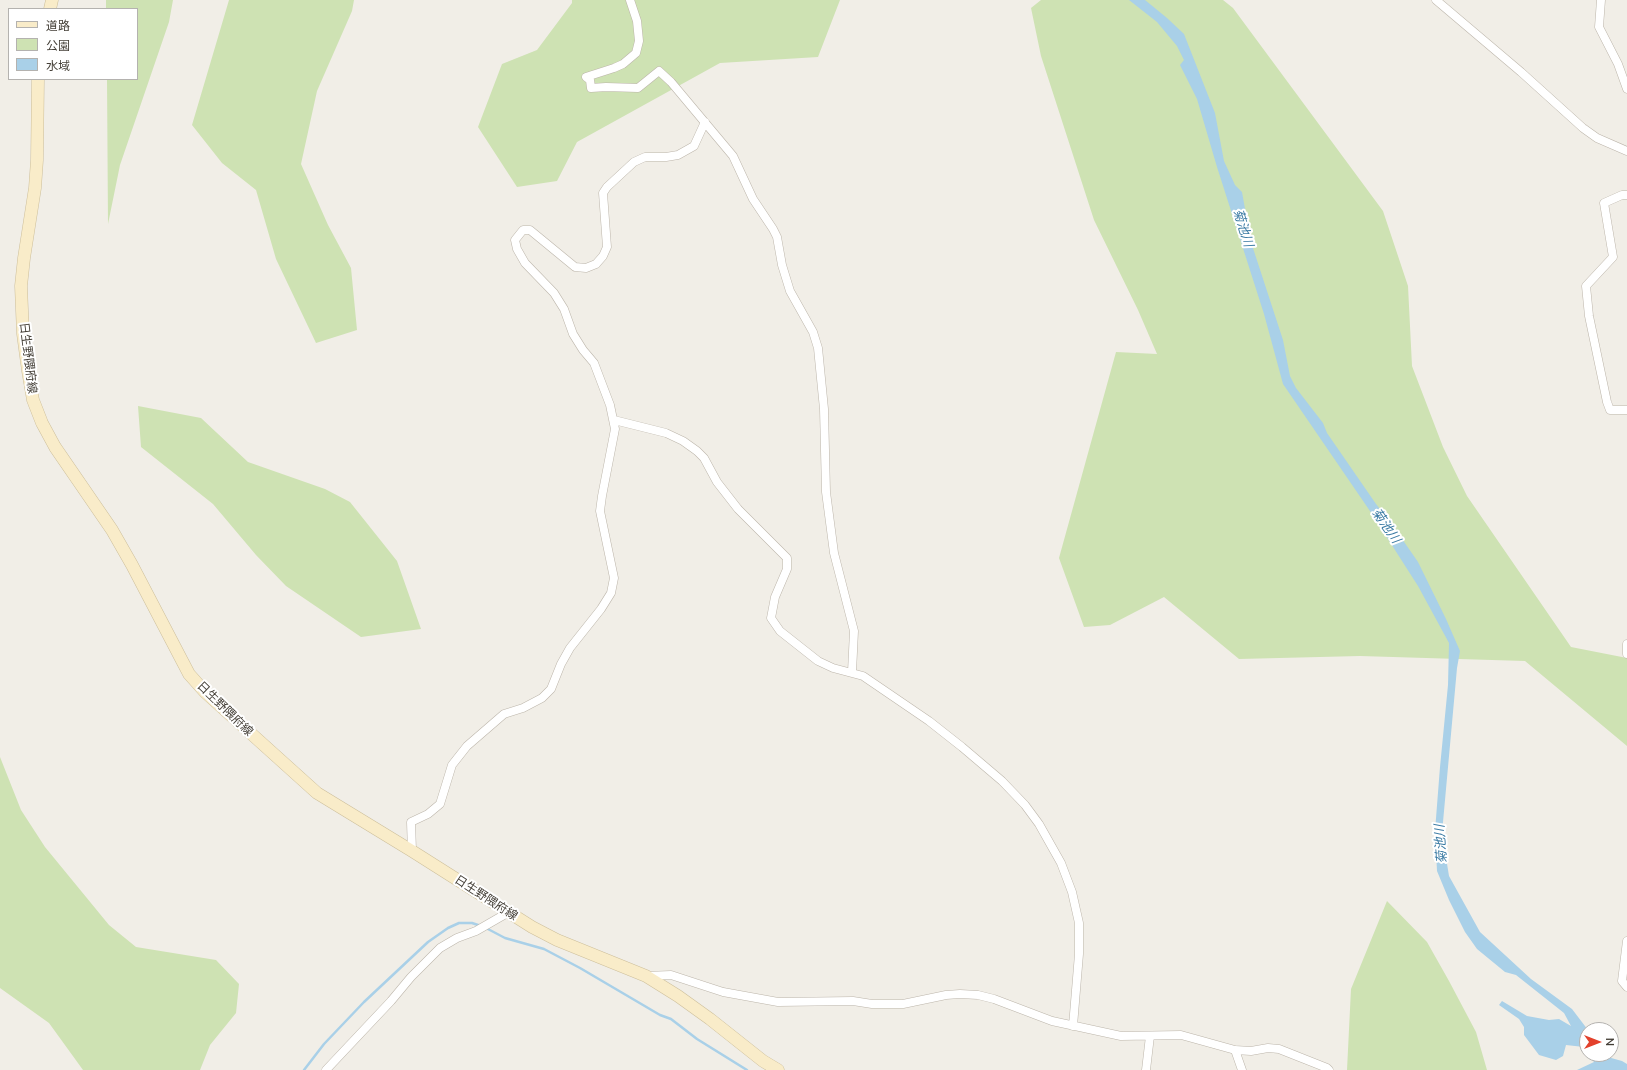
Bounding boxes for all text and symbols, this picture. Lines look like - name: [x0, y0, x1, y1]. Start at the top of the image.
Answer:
- legend: [8, 8, 138, 80]
- text: 道路: [46, 18, 70, 33]
- text: 公園: [46, 38, 70, 53]
- text: 水域: [46, 58, 70, 73]
- water label: 菊池川: [1230, 207, 1256, 249]
- street label: 日生野隈府線: [16, 321, 40, 395]
- water label: 菊池川: [1368, 506, 1404, 546]
- street label: 日生野隈府線: [194, 679, 256, 739]
- water label: 菊池川: [1432, 824, 1450, 864]
- street label: 日生野隈府線: [452, 872, 520, 924]
- north arrow: [1579, 1022, 1619, 1062]
- text: N: [1603, 1038, 1617, 1046]

